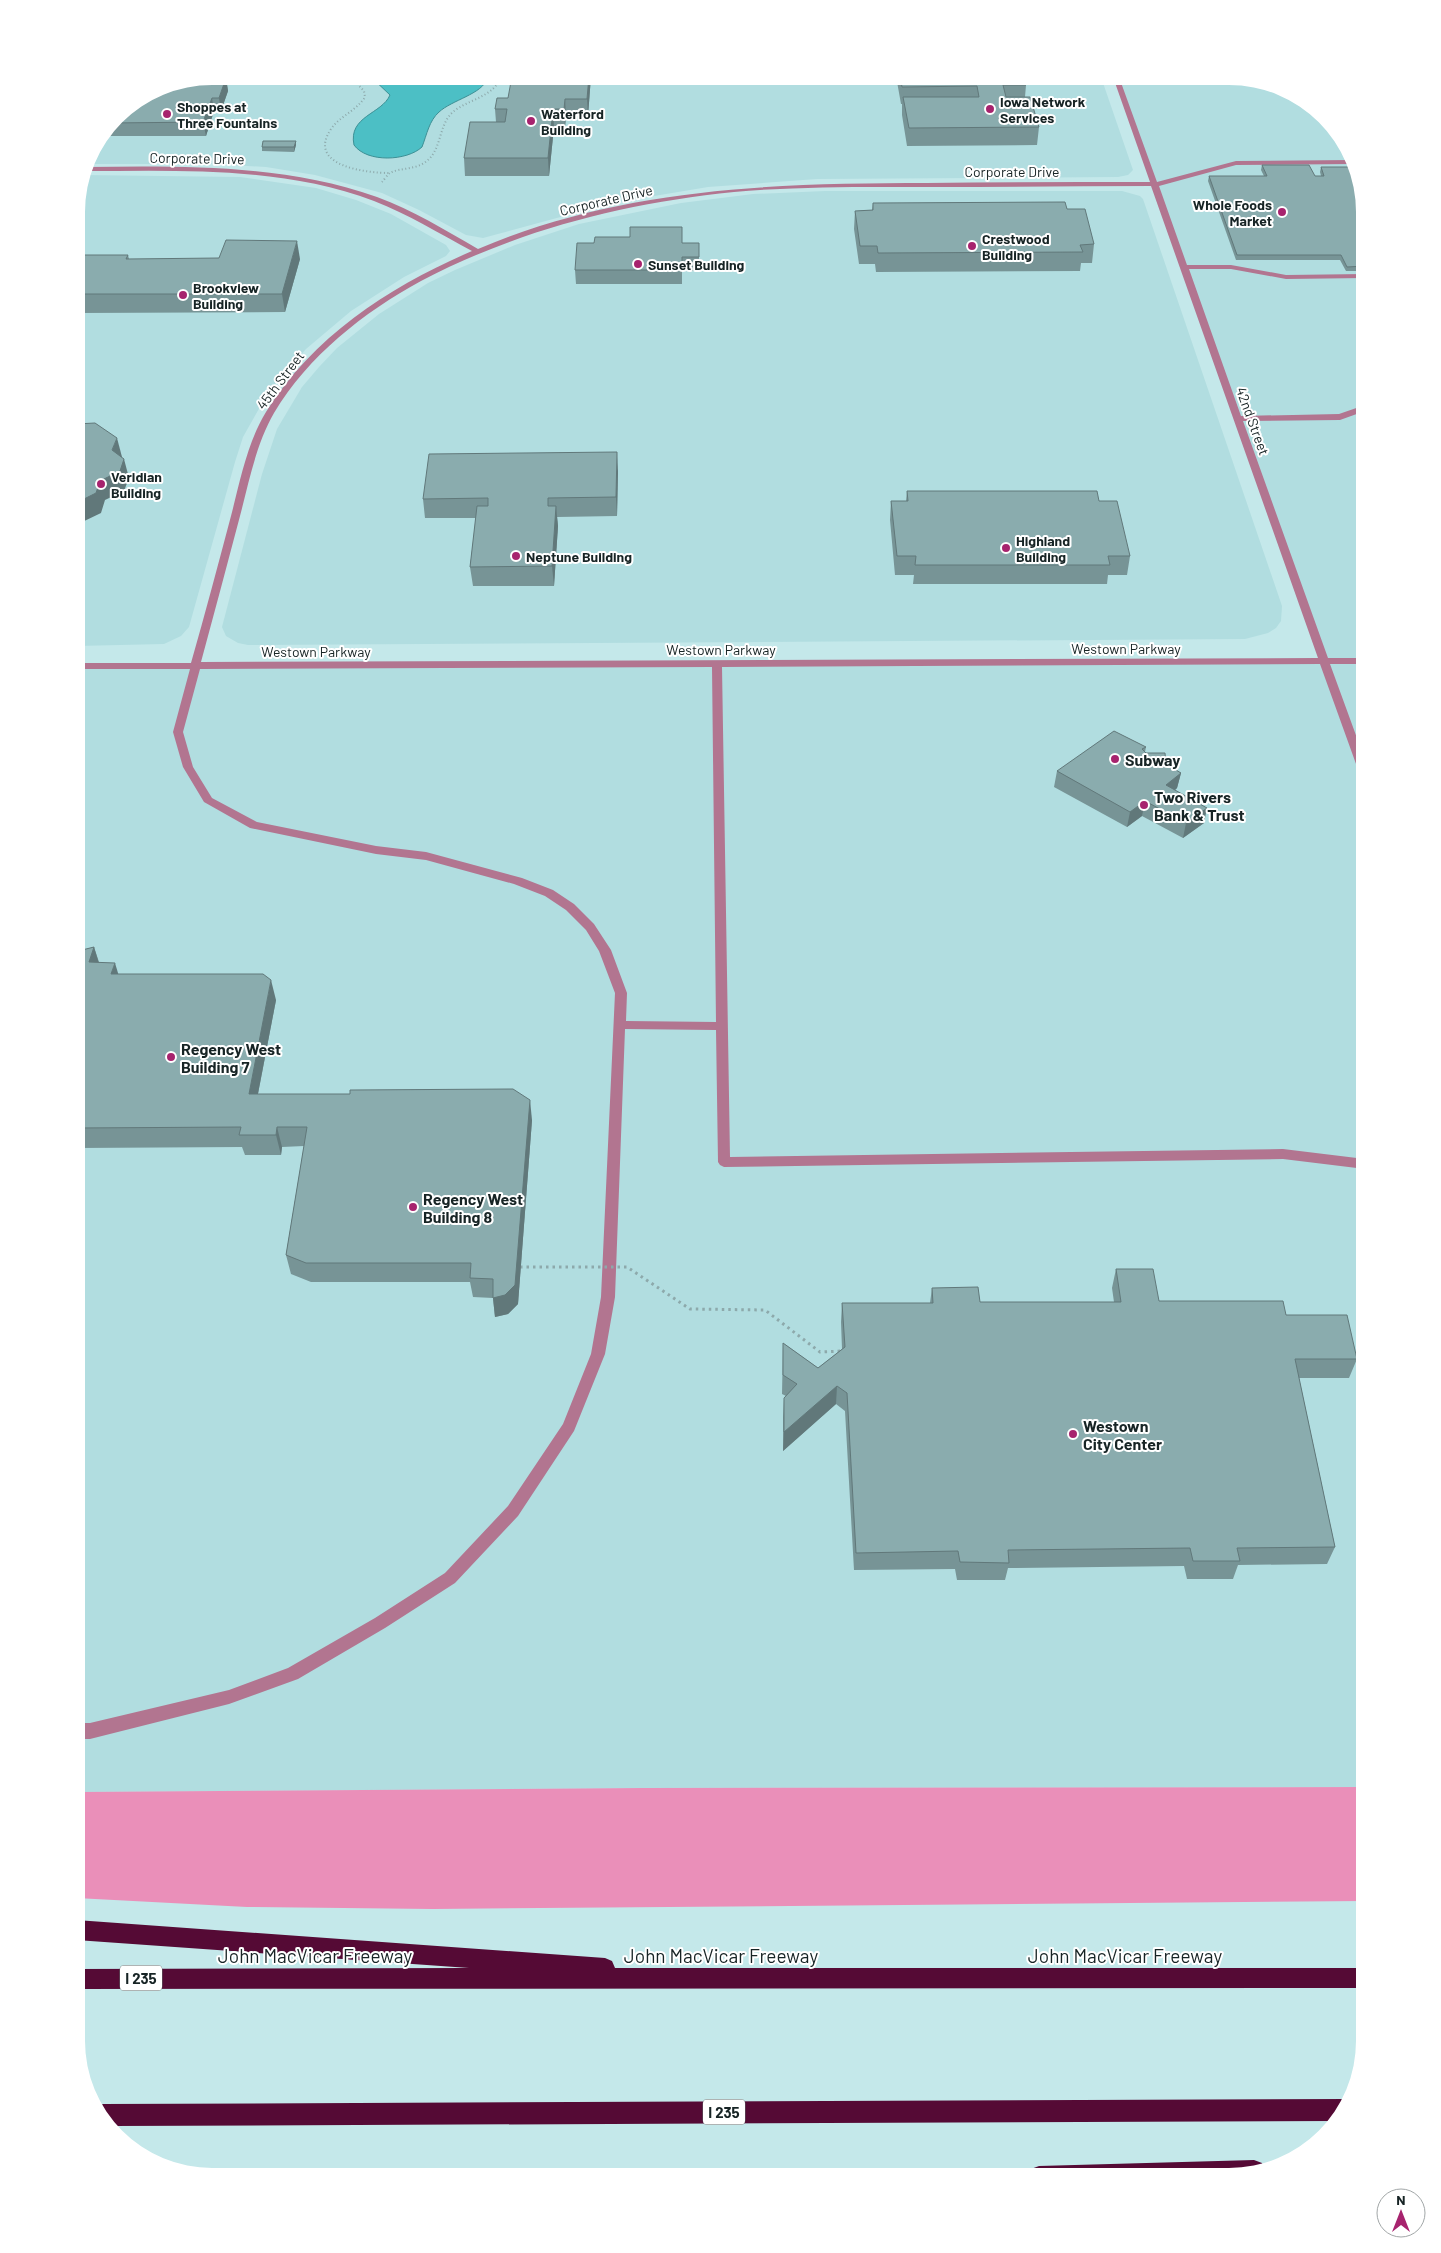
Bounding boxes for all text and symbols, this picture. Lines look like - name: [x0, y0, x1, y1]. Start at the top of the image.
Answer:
- place label: Iowa Network Services: [1000, 93, 1086, 126]
- place label: Shoppes at Three Fountains: [177, 98, 277, 131]
- marker: Iowa Network Services: [984, 103, 996, 115]
- place label: Waterford Building: [541, 105, 604, 138]
- marker: Shoppes at Three Fountains: [161, 108, 173, 120]
- marker: Waterford Building: [525, 115, 537, 127]
- street label: Corporate Drive: [149, 149, 245, 167]
- street label: Corporate Drive: [965, 163, 1059, 180]
- street label: Corporate Drive: [558, 181, 654, 219]
- place label: Whole Foods Market: [1193, 196, 1272, 229]
- marker: Whole Foods Market: [1276, 206, 1288, 218]
- place label: Crestwood Building: [982, 230, 1050, 263]
- marker: Crestwood Building: [966, 240, 978, 252]
- place label: Sunset Building: [648, 256, 745, 273]
- marker: Sunset Building: [632, 258, 644, 270]
- place label: Brookview Building: [193, 279, 259, 312]
- marker: Brookview Building: [177, 289, 189, 301]
- street label: 45th Street: [253, 348, 307, 412]
- street label: 42nd Street: [1233, 385, 1273, 457]
- place label: Veridian Building: [111, 468, 162, 501]
- marker: Veridian Building: [95, 478, 107, 490]
- place label: Highland Building: [1016, 532, 1070, 565]
- marker: Highland Building: [1000, 542, 1012, 554]
- place label: Neptune Building: [526, 548, 632, 565]
- marker: Neptune Building: [510, 550, 522, 562]
- street label: Westown Parkway: [1071, 640, 1181, 657]
- street label: Westown Parkway: [666, 641, 776, 658]
- street label: Westown Parkway: [261, 643, 371, 660]
- place label: Subway: [1125, 750, 1180, 769]
- marker: Subway: [1109, 753, 1121, 765]
- place label: Two Rivers Bank & Trust: [1154, 787, 1245, 824]
- marker: Two Rivers Bank & Trust: [1138, 799, 1150, 811]
- place label: Regency West Building 7: [181, 1039, 281, 1076]
- marker: Regency West Building 7: [165, 1051, 177, 1063]
- place label: Regency West Building 8: [423, 1189, 523, 1226]
- marker: Regency West Building 8: [407, 1201, 419, 1213]
- place label: Westown City Center: [1083, 1416, 1162, 1453]
- marker: Westown City Center: [1067, 1428, 1079, 1440]
- street label: John MacVicar Freeway: [218, 1944, 412, 1967]
- street label: John MacVicar Freeway: [624, 1944, 818, 1967]
- street label: John MacVicar Freeway: [1028, 1944, 1222, 1967]
- road number: I 235: [120, 1966, 162, 1990]
- road number: I 235: [703, 2100, 745, 2124]
- north arrow: [1376, 2188, 1426, 2238]
- text: N: [1396, 2191, 1406, 2208]

